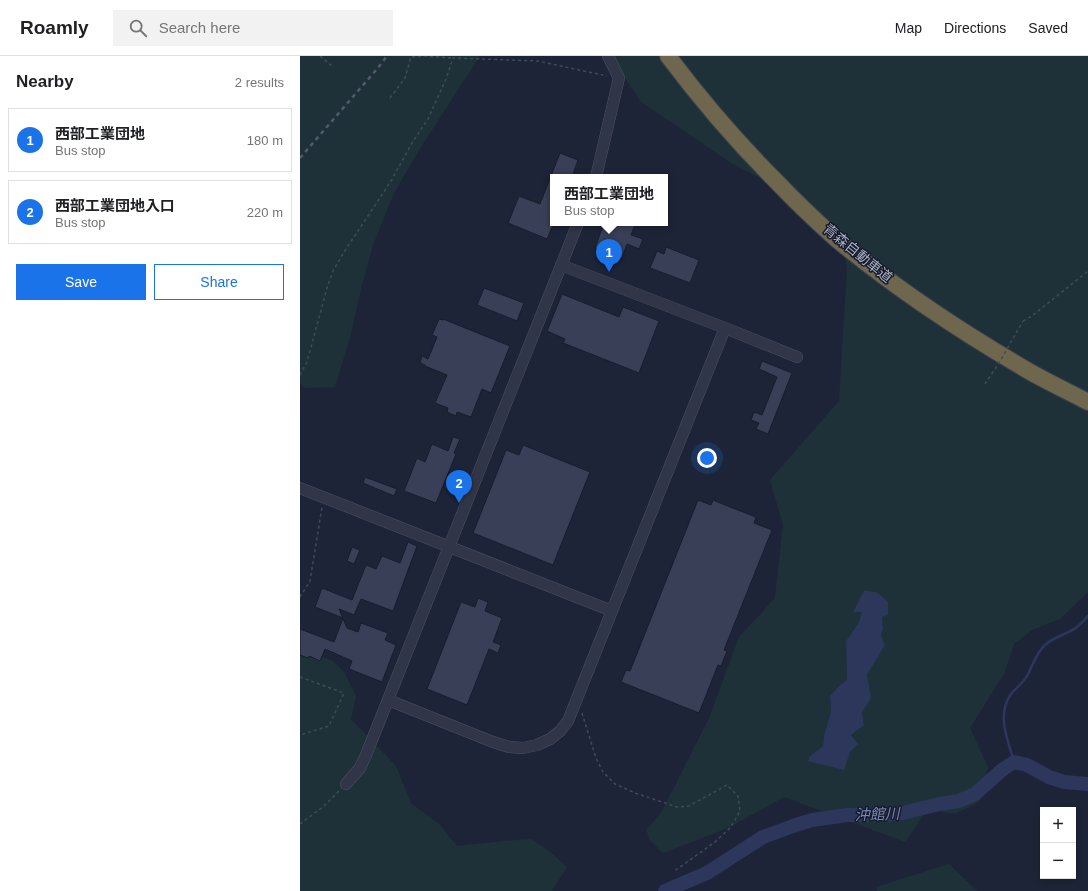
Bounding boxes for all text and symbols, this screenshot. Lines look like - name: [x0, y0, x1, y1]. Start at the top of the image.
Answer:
- search box: [113, 10, 393, 46]
- text: Roamly: [20, 17, 89, 38]
- icon: search: [127, 17, 149, 39]
- text: Search here: [159, 19, 240, 36]
- text: Map: [895, 20, 922, 36]
- text: Directions: [944, 20, 1006, 36]
- text: Saved: [1028, 20, 1068, 36]
- text: Nearby: [16, 72, 74, 91]
- text: 2 results: [235, 75, 284, 90]
- text: 西部工業団地: [55, 125, 145, 142]
- text: 1: [26, 133, 34, 148]
- text: 180 m: [247, 133, 283, 148]
- text: Bus stop: [55, 143, 106, 158]
- popup: [550, 174, 668, 226]
- text: 西部工業団地: [564, 185, 654, 202]
- text: 西部工業団地入口: [55, 197, 175, 214]
- text: Bus stop: [564, 203, 615, 218]
- text: 2: [26, 205, 34, 220]
- text: 220 m: [247, 205, 283, 220]
- text: Bus stop: [55, 215, 106, 230]
- street label: 青森自動車道: [820, 220, 896, 286]
- pin: 1: [596, 239, 622, 272]
- button: Save: [16, 264, 146, 300]
- button: Share: [154, 264, 284, 300]
- your location: [697, 448, 717, 468]
- pin: 2: [446, 470, 472, 503]
- water label: 沖館川: [854, 805, 902, 823]
- map controls: [1040, 807, 1076, 879]
- button: +: [1040, 807, 1076, 843]
- button: −: [1040, 843, 1076, 879]

